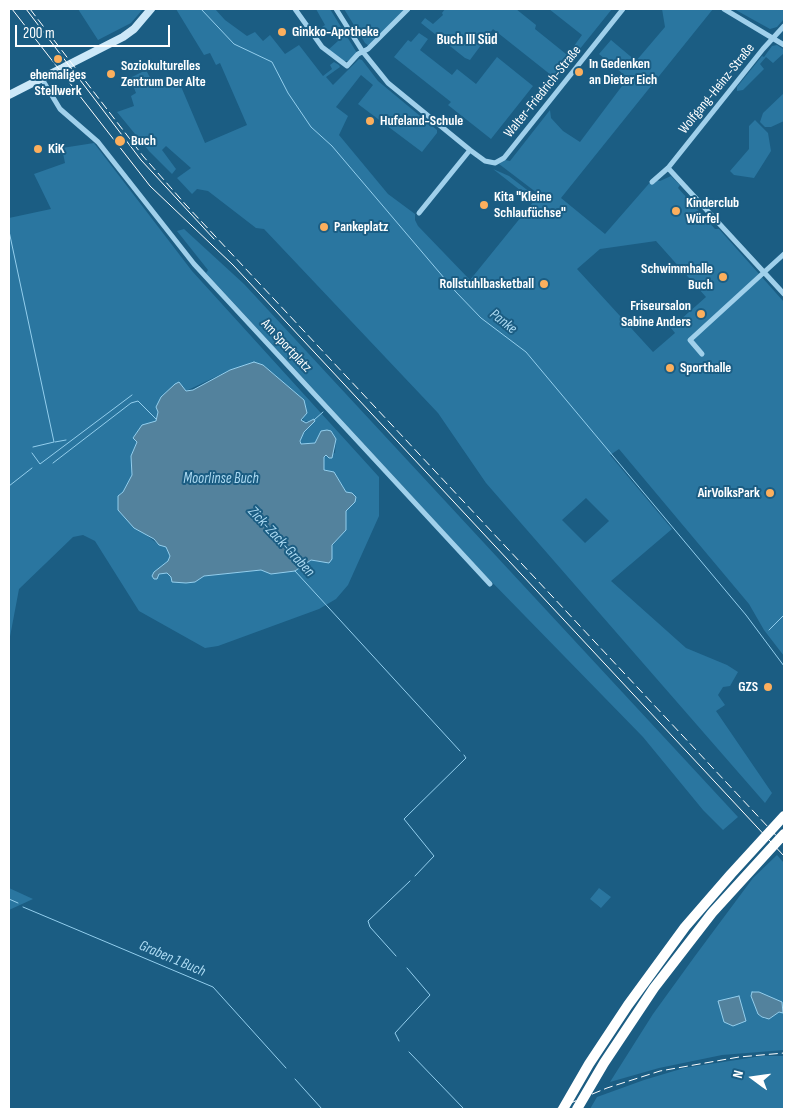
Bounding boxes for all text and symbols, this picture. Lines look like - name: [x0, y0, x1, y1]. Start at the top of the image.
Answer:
- scale bar: [18, 15, 172, 47]
- text: 200 m: [23, 24, 55, 43]
- place label: Ginkko-Apotheke: [292, 24, 379, 40]
- marker: Ginkko-Apotheke: [276, 26, 288, 38]
- district label: Buch III Süd: [436, 31, 498, 49]
- street label: Wolfgang-Heinz-Straße: [675, 40, 759, 138]
- street label: Walter-Friedrich-Straße: [501, 43, 585, 141]
- marker: ehemaliges Stellwerk: [52, 53, 64, 65]
- place label: In Gedenken an Dieter Eich: [589, 56, 657, 88]
- place label: Soziokulturelles Zentrum Der Alte: [121, 58, 206, 90]
- marker: In Gedenken an Dieter Eich: [573, 66, 585, 78]
- place label: ehemaliges Stellwerk: [30, 67, 86, 100]
- marker: Soziokulturelles Zentrum Der Alte: [105, 68, 117, 80]
- place label: Hufeland-Schule: [380, 113, 463, 129]
- marker: Hufeland-Schule: [364, 115, 376, 127]
- place label: Buch: [131, 133, 156, 149]
- marker: Buch: [113, 134, 127, 148]
- place label: KiK: [48, 141, 65, 157]
- marker: KiK: [32, 143, 44, 155]
- place label: Kita "Kleine Schlaufüchse": [494, 189, 566, 222]
- place label: Kinderclub Würfel: [686, 195, 739, 228]
- marker: Kita "Kleine Schlaufüchse": [478, 199, 490, 211]
- marker: Kinderclub Würfel: [670, 205, 682, 217]
- place label: Pankeplatz: [334, 219, 388, 235]
- marker: Pankeplatz: [318, 221, 330, 233]
- place label: Schwimmhalle Buch: [641, 261, 713, 294]
- marker: Schwimmhalle Buch: [717, 271, 729, 283]
- place label: Rollstuhlbasketball: [439, 276, 534, 292]
- marker: Rollstuhlbasketball: [538, 278, 550, 290]
- place label: Friseursalon Sabine Anders: [621, 298, 691, 331]
- water label: Panke: [486, 306, 520, 338]
- marker: Friseursalon Sabine Anders: [695, 308, 707, 320]
- street label: Am Sportplatz: [257, 316, 315, 376]
- place label: Sporthalle: [680, 360, 731, 376]
- marker: Sporthalle: [664, 362, 676, 374]
- water label: Moorlinse Buch: [183, 470, 259, 488]
- place label: AirVolksPark: [698, 485, 760, 501]
- marker: AirVolksPark: [764, 487, 776, 499]
- water label: Zick-Zack-Graben: [244, 503, 318, 581]
- place label: GZS: [738, 679, 758, 695]
- marker: GZS: [762, 681, 774, 693]
- water label: Graben 1 Buch: [136, 937, 208, 981]
- north arrow: [728, 1053, 778, 1103]
- text: N: [729, 1069, 747, 1080]

